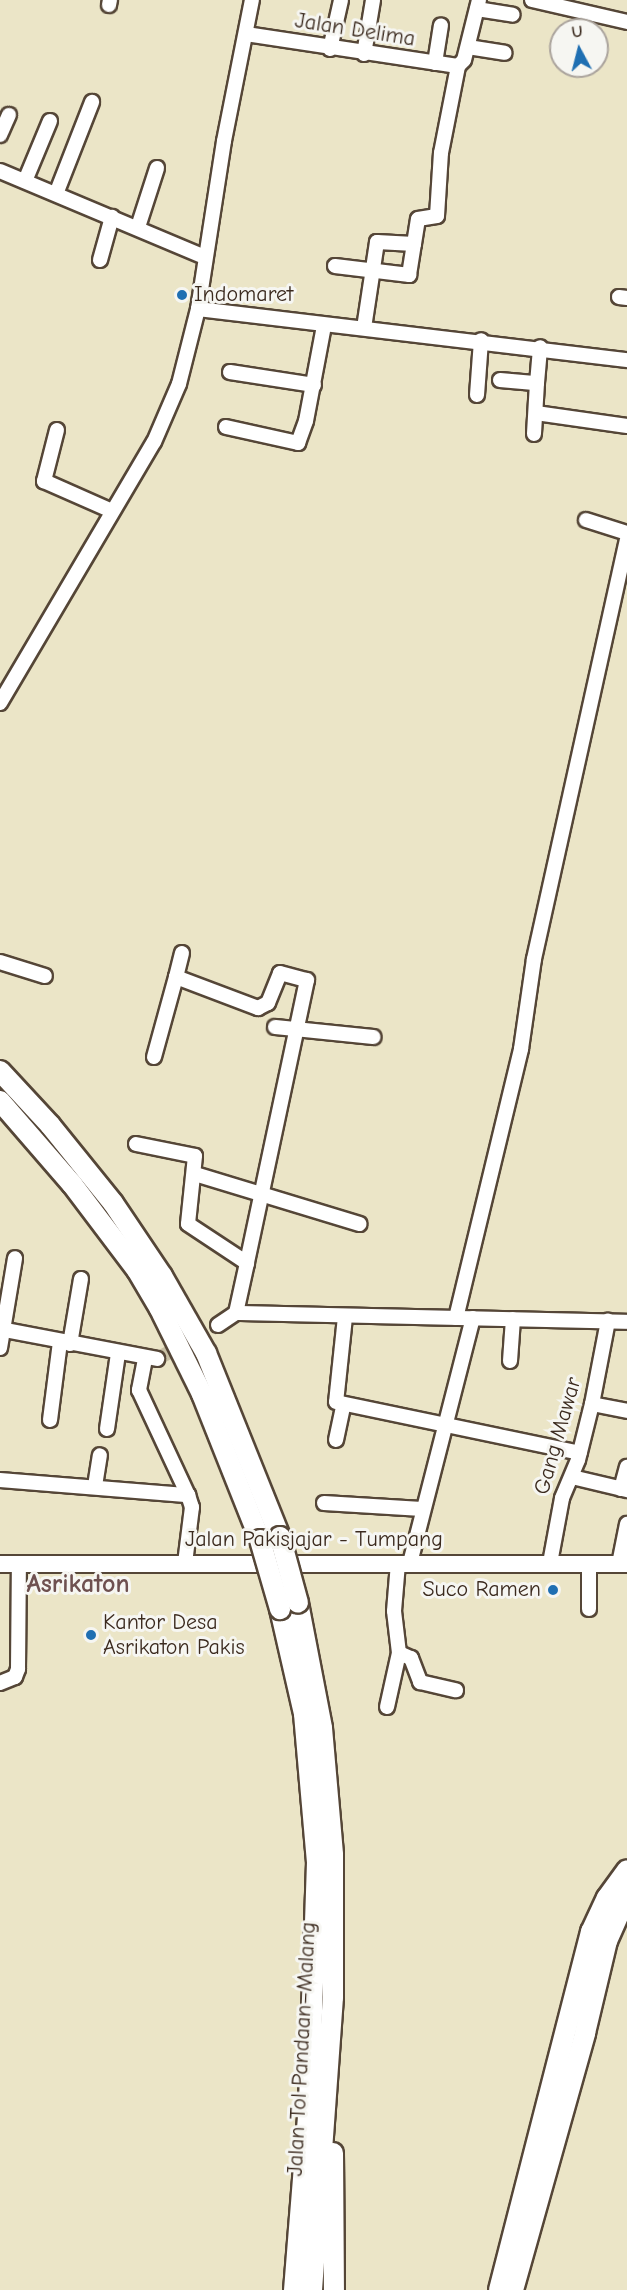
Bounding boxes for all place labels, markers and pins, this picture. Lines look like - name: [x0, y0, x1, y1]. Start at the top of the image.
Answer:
- place label: Indomaret: [194, 282, 293, 308]
- marker: Indomaret: [175, 288, 189, 302]
- place label: Suco Ramen: [422, 1577, 541, 1603]
- marker: Suco Ramen: [546, 1583, 560, 1597]
- place label: Kantor Desa Asrikaton Pakis: [103, 1609, 245, 1660]
- marker: Kantor Desa Asrikaton Pakis: [84, 1628, 98, 1642]

